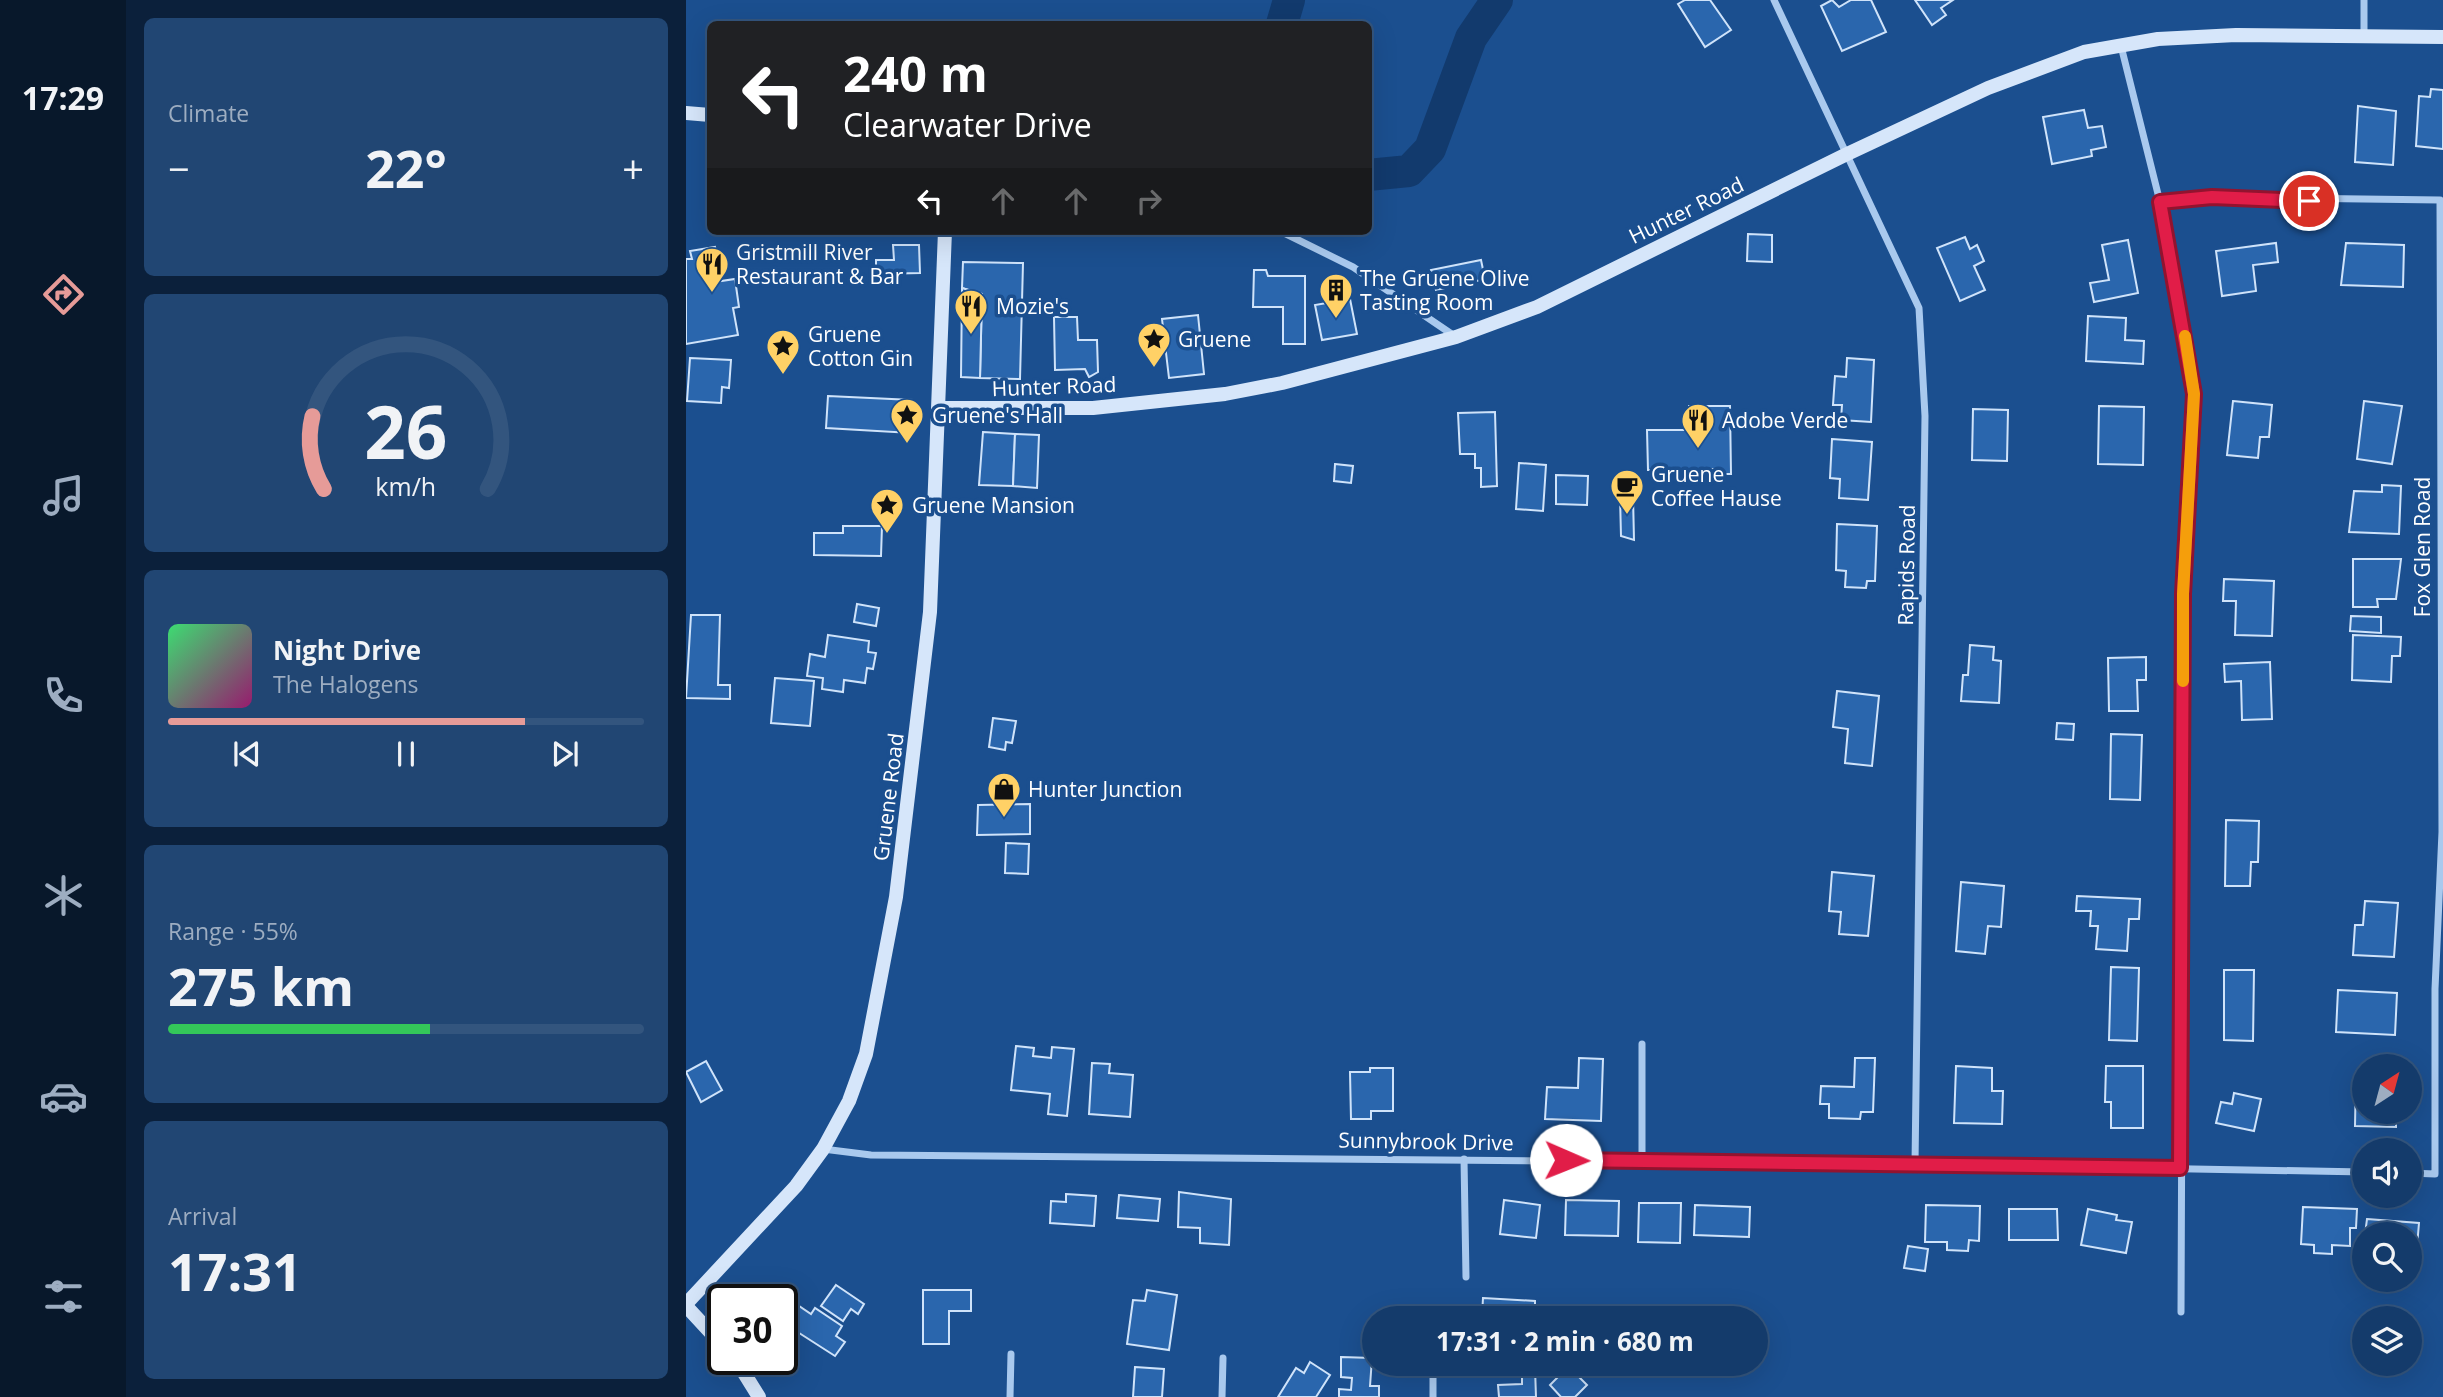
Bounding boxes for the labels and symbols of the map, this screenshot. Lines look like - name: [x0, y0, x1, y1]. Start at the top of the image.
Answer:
- street label: Hunter Road: [1624, 170, 1748, 250]
- pin: [2279, 171, 2339, 231]
- place label: Gristmill River Restaurant & Bar: [736, 238, 904, 290]
- restaurant icon: Gristmill River Restaurant & Bar: [693, 245, 731, 294]
- place label: The Gruene Olive Tasting Room: [1360, 264, 1530, 316]
- building icon: The Gruene Olive Tasting Room: [1317, 271, 1355, 320]
- restaurant icon: Mozie's: [952, 287, 990, 336]
- place label: Mozie's: [996, 292, 1069, 320]
- place label: Gruene Cotton Gin: [808, 320, 913, 372]
- place icon: Gruene: [1135, 320, 1173, 369]
- place label: Gruene: [1178, 325, 1251, 353]
- place icon: Gruene Cotton Gin: [764, 327, 802, 376]
- street label: Hunter Road: [991, 370, 1117, 402]
- place icon: Gruene's Hall: [888, 396, 926, 445]
- place label: Gruene's Hall: [932, 401, 1063, 429]
- restaurant icon: Adobe Verde: [1679, 401, 1717, 450]
- place label: Adobe Verde: [1722, 406, 1848, 434]
- place label: Gruene Coffee Hause: [1651, 460, 1782, 512]
- cafe icon: Gruene Coffee Hause: [1608, 467, 1646, 516]
- street label: Fox Glen Road: [2408, 477, 2436, 617]
- place icon: Gruene Mansion: [868, 486, 906, 535]
- place label: Gruene Mansion: [912, 491, 1075, 519]
- street label: Rapids Road: [1891, 504, 1921, 626]
- street label: Gruene Road: [866, 731, 910, 863]
- shop icon: Hunter Junction: [985, 770, 1023, 819]
- place label: Hunter Junction: [1028, 775, 1182, 803]
- north arrow: [2352, 1054, 2422, 1124]
- position arrow: [1529, 1123, 1603, 1197]
- street label: Sunnybrook Drive: [1338, 1125, 1514, 1157]
- speed limit sign: 30: [707, 1284, 798, 1375]

